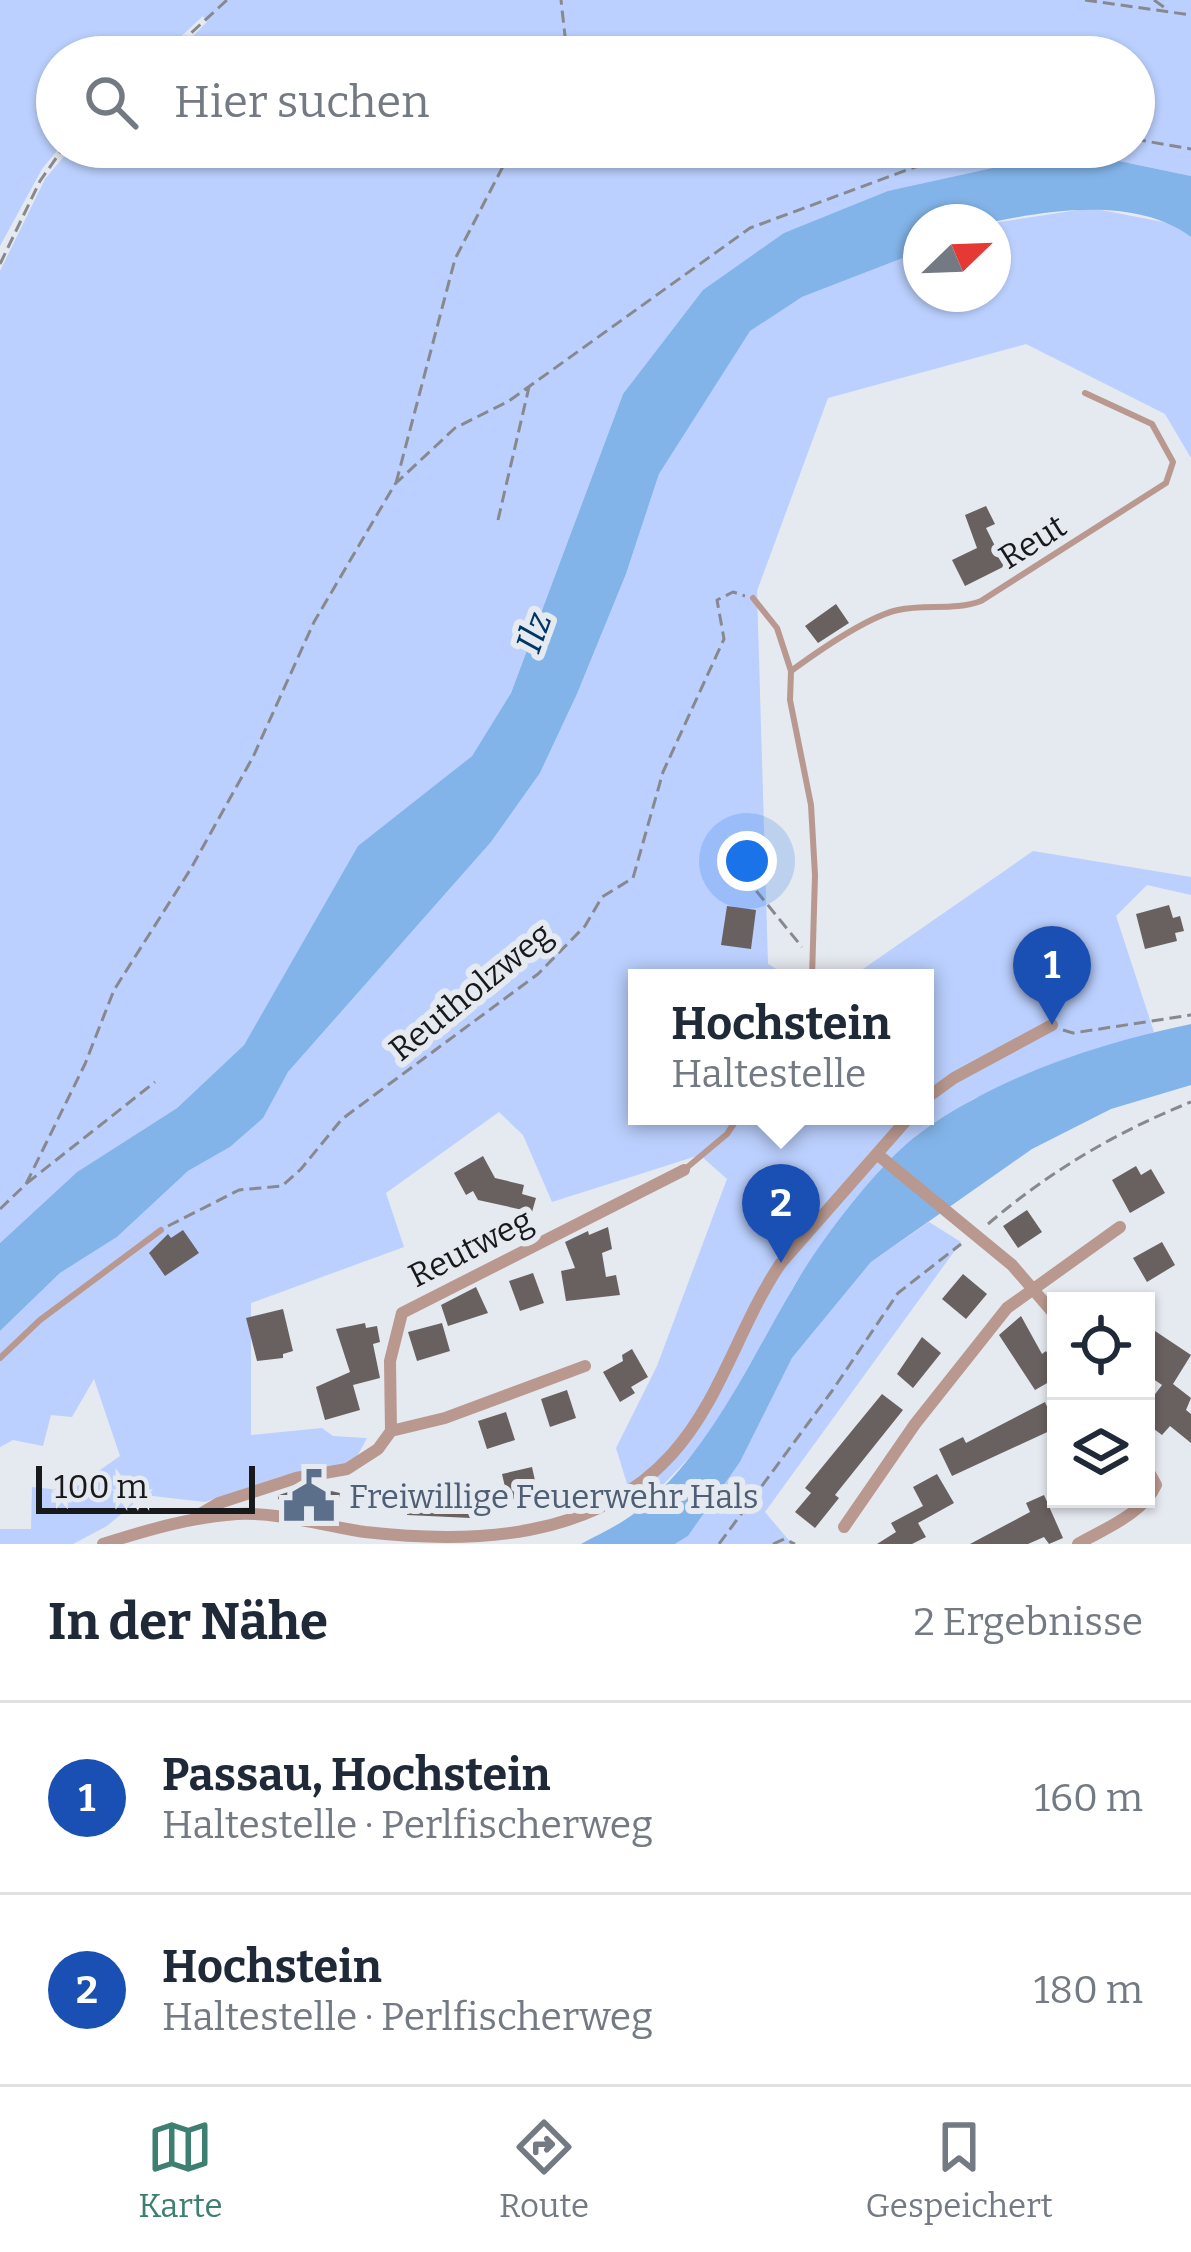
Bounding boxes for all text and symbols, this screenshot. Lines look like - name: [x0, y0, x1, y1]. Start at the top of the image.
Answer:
- search box: [36, 36, 1155, 168]
- icon: search: [78, 69, 144, 135]
- text: Hier suchen: [174, 75, 430, 129]
- north arrow: [903, 204, 1011, 312]
- street label: Reut: [992, 506, 1073, 578]
- water label: Ilz: [507, 606, 561, 658]
- your location: [717, 831, 777, 891]
- street label: Reutholzweg: [381, 914, 560, 1070]
- pin: 1: [1013, 926, 1091, 1025]
- popup: [628, 969, 934, 1125]
- text: Hochstein: [671, 997, 891, 1051]
- text: Haltestelle: [671, 1051, 866, 1097]
- pin: 2: [742, 1164, 820, 1263]
- street label: Reutweg: [402, 1200, 539, 1296]
- map controls: [1047, 1292, 1155, 1508]
- button: locate: [1047, 1292, 1155, 1400]
- button: layers: [1047, 1400, 1155, 1508]
- scale bar: [36, 1460, 255, 1513]
- text: 100 m: [54, 1467, 148, 1507]
- public building icon: Freiwillige Feuerwehr Hals: [280, 1467, 338, 1525]
- place label: Freiwillige Feuerwehr Hals: [349, 1477, 759, 1517]
- text: In der Nähe: [48, 1591, 328, 1653]
- text: 2 Ergebnisse: [914, 1599, 1143, 1645]
- text: Passau, Hochstein: [162, 1748, 551, 1802]
- text: 1: [79, 1775, 95, 1821]
- text: 160 m: [1034, 1775, 1143, 1821]
- text: Haltestelle · Perlfischerweg: [162, 1802, 653, 1848]
- text: Hochstein: [162, 1940, 382, 1994]
- text: 2: [76, 1967, 98, 2013]
- text: 180 m: [1034, 1967, 1143, 2013]
- text: Haltestelle · Perlfischerweg: [162, 1994, 653, 2040]
- tab: Karte: [138, 2114, 222, 2226]
- tab: Route: [499, 2114, 589, 2226]
- tab: Gespeichert: [866, 2114, 1053, 2226]

